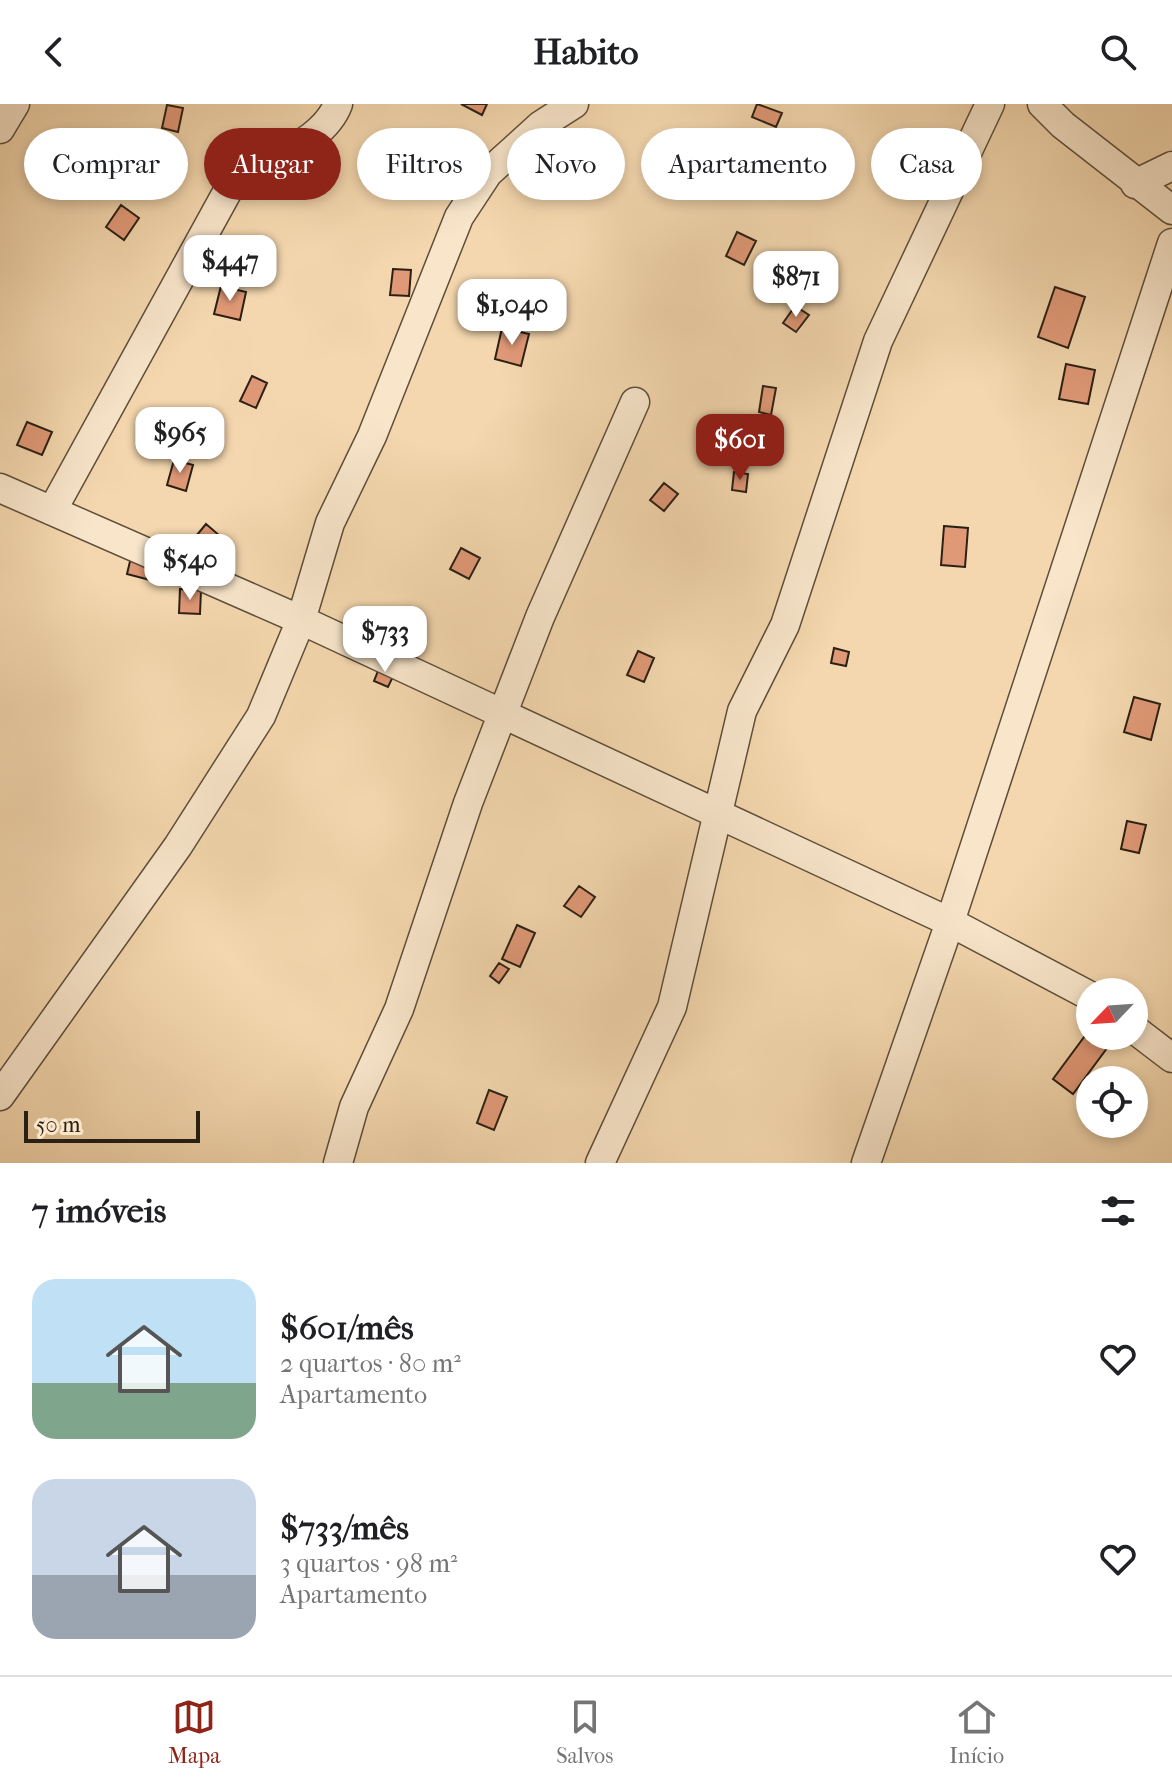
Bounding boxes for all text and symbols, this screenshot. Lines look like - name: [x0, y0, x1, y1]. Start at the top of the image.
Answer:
- icon: back: [32, 30, 76, 74]
- icon: search: [1096, 30, 1140, 74]
- text: Habito: [533, 31, 639, 73]
- chip: Comprar: [24, 128, 188, 200]
- chip: Alugar: [204, 128, 341, 200]
- chip: Filtros: [357, 128, 491, 200]
- chip: Novo: [507, 128, 625, 200]
- chip: Apartamento: [641, 128, 855, 200]
- chip: Casa: [871, 128, 982, 200]
- pin: $447: [183, 235, 277, 303]
- text: $447: [202, 245, 258, 276]
- pin: $871: [749, 251, 843, 319]
- text: $871: [771, 261, 821, 292]
- pin: $1,040: [447, 279, 577, 347]
- text: $1,040: [476, 289, 548, 320]
- pin: $965: [133, 407, 227, 475]
- pin: $601: [693, 414, 787, 482]
- text: $965: [153, 417, 207, 448]
- text: $601: [714, 424, 766, 455]
- pin: $540: [143, 534, 237, 602]
- text: $540: [162, 544, 218, 575]
- pin: $733: [338, 606, 432, 674]
- text: $733: [361, 616, 409, 647]
- north arrow: [1076, 978, 1148, 1050]
- map controls: [1076, 978, 1148, 1138]
- button: locate: [1076, 1066, 1148, 1138]
- scale bar: [24, 1107, 200, 1143]
- text: 50 m: [36, 1112, 81, 1138]
- icon: filters: [1096, 1189, 1140, 1233]
- text: 7 imóveis: [32, 1191, 166, 1231]
- text: $601/mês: [280, 1308, 414, 1348]
- icon: home: [96, 1311, 192, 1407]
- icon: heart: [1096, 1337, 1140, 1381]
- text: 2 quartos · 80 m²: [280, 1348, 461, 1379]
- text: Apartamento: [280, 1379, 427, 1410]
- text: $733/mês: [280, 1508, 409, 1548]
- icon: home: [96, 1511, 192, 1607]
- icon: heart: [1096, 1537, 1140, 1581]
- text: 3 quartos · 98 m²: [280, 1548, 457, 1579]
- text: Apartamento: [280, 1579, 427, 1610]
- tab: Mapa: [168, 1695, 220, 1769]
- tab: Salvos: [556, 1695, 613, 1769]
- tab: Início: [949, 1695, 1004, 1769]

